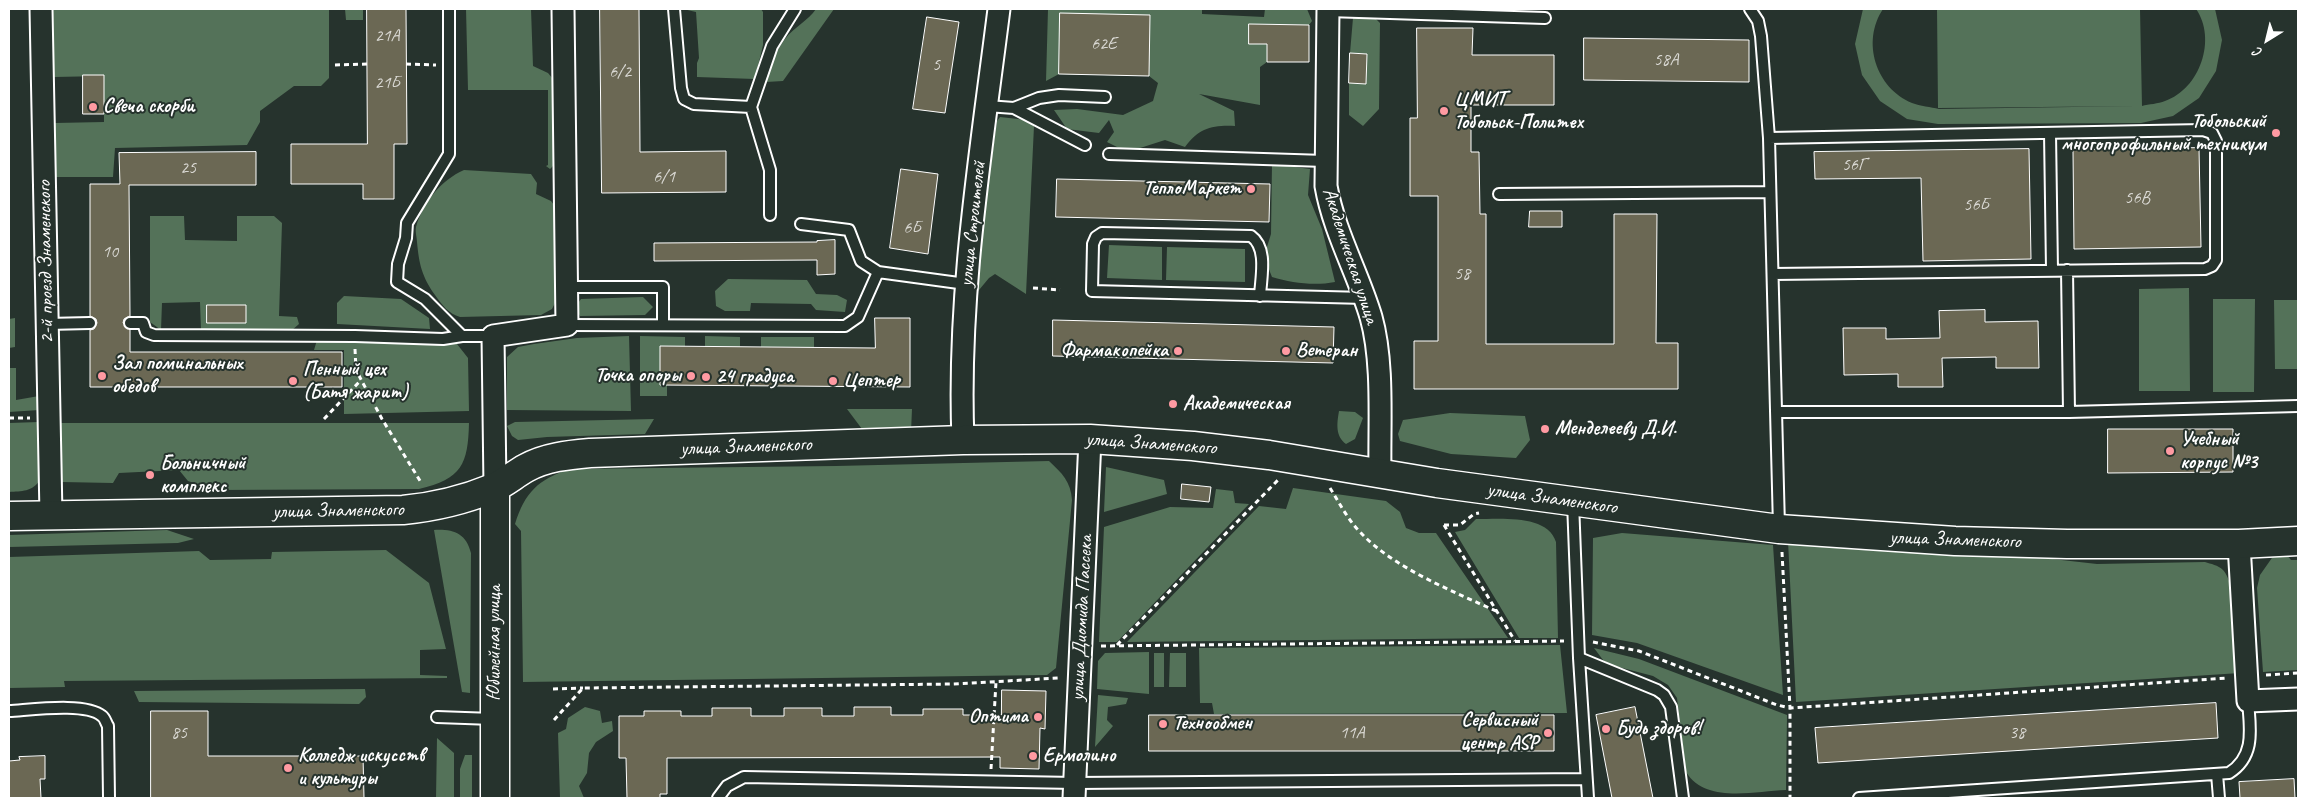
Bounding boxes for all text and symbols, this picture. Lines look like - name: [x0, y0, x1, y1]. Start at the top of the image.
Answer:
- north arrow: [2242, 15, 2292, 65]
- house number: 21А: [374, 25, 400, 47]
- house number: 62Е: [1091, 33, 1117, 55]
- text: С: [2250, 44, 2266, 61]
- house number: 58А: [1653, 49, 1679, 71]
- house number: 5: [932, 54, 940, 76]
- house number: 6/2: [609, 61, 631, 83]
- house number: 21Б: [374, 72, 400, 94]
- place label: ЦМИТ Тобольск-Политех: [1454, 88, 1583, 135]
- place label: Свеча скорби: [103, 95, 195, 119]
- marker: Свеча скорби: [87, 101, 99, 113]
- marker: ЦМИТ Тобольск-Политех: [1438, 105, 1450, 117]
- place label: Тобольский многопрофильный техникум: [2061, 110, 2266, 157]
- marker: Тобольский многопрофильный техникум: [2270, 127, 2282, 139]
- house number: 56Г: [1842, 154, 1866, 176]
- house number: 25: [180, 157, 196, 179]
- street label: улица Строителей: [954, 160, 992, 288]
- house number: 6/1: [653, 166, 675, 188]
- place label: ТеплоМаркет: [1143, 177, 1241, 201]
- street label: 2-й проезд Знаменского: [33, 180, 59, 344]
- marker: ТеплоМаркет: [1245, 183, 1257, 195]
- street label: Академическая улица: [1317, 185, 1383, 327]
- house number: 56В: [2124, 187, 2150, 209]
- house number: 56Б: [1963, 194, 1989, 216]
- house number: 6Б: [903, 217, 921, 239]
- house number: 10: [102, 241, 118, 263]
- house number: 58: [1454, 263, 1470, 285]
- place label: Фармакопейка: [1060, 339, 1168, 363]
- place label: Ветеран: [1296, 339, 1357, 363]
- marker: Фармакопейка: [1172, 345, 1184, 357]
- marker: Ветеран: [1280, 345, 1292, 357]
- place label: Зал поминальных обедов: [112, 352, 242, 399]
- place label: Пенный цех (Батя жарит): [303, 358, 408, 405]
- place label: Точка опоры: [595, 364, 681, 388]
- place label: 24 градуса: [716, 365, 794, 389]
- place label: Цептер: [843, 369, 900, 393]
- marker: Зал поминальных обедов: [96, 370, 108, 382]
- marker: Точка опоры: [685, 370, 697, 382]
- marker: 24 градуса: [700, 371, 712, 383]
- marker: Пенный цех (Батя жарит): [287, 375, 299, 387]
- marker: Цептер: [827, 375, 839, 387]
- place label: Академическая: [1183, 392, 1290, 416]
- marker: Академическая: [1167, 398, 1179, 410]
- place label: Менделееву Д.И.: [1555, 417, 1676, 441]
- marker: Менделееву Д.И.: [1539, 423, 1551, 435]
- street label: улица Знаменского: [1085, 427, 1217, 461]
- place label: Учебный корпус №3: [2180, 428, 2257, 475]
- street label: улица Знаменского: [680, 433, 812, 461]
- marker: Учебный корпус №3: [2164, 445, 2176, 457]
- place label: Больничный комплекс: [160, 452, 245, 499]
- marker: Больничный комплекс: [144, 469, 156, 481]
- street label: улица Знаменского: [1485, 478, 1619, 520]
- street label: улица Знаменского: [272, 498, 404, 524]
- street label: улица Знаменского: [1889, 526, 2021, 554]
- street label: улица Диомида Пассека: [1066, 534, 1098, 702]
- street label: Юбилейная улица: [483, 585, 507, 701]
- place label: Оптима: [969, 705, 1028, 729]
- place label: Сервисный центр ASP: [1461, 709, 1538, 756]
- marker: Оптима: [1032, 711, 1044, 723]
- place label: Технообмен: [1173, 712, 1252, 736]
- place label: Будь здоров!: [1616, 717, 1700, 741]
- marker: Технообмен: [1157, 718, 1169, 730]
- house number: 85: [171, 722, 187, 744]
- house number: 11А: [1339, 722, 1365, 744]
- house number: 38: [2009, 722, 2025, 744]
- marker: Будь здоров!: [1600, 723, 1612, 735]
- marker: Сервисный центр ASP: [1542, 727, 1554, 739]
- place label: Колледж искусств и культуры: [298, 744, 425, 791]
- place label: Ермолино: [1043, 744, 1116, 768]
- marker: Ермолино: [1027, 750, 1039, 762]
- marker: Колледж искусств и культуры: [282, 762, 294, 774]

